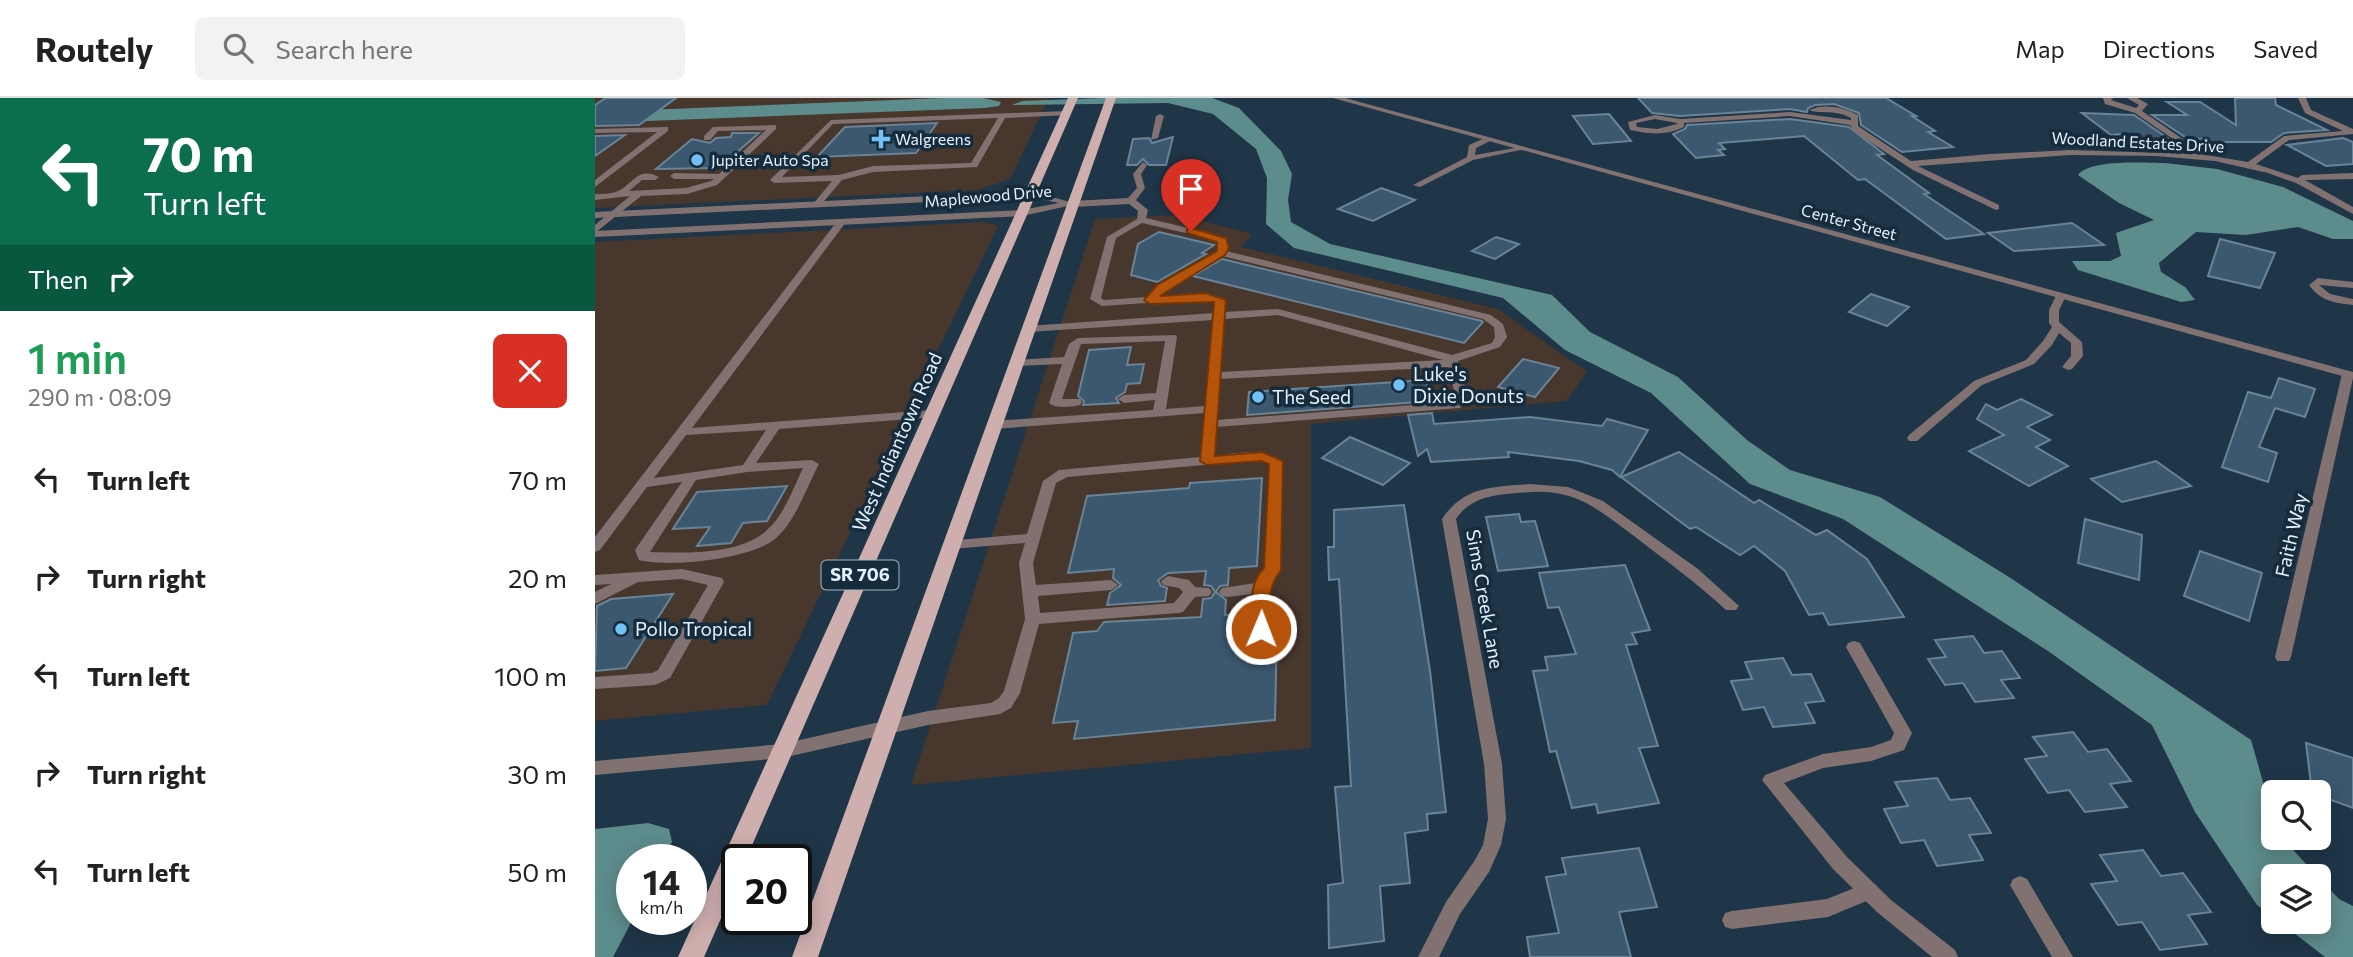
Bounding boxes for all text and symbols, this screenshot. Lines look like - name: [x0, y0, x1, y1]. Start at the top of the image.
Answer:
- search box: [195, 17, 685, 80]
- text: Routely: [35, 28, 153, 69]
- icon: search: [219, 29, 257, 67]
- text: Search here: [275, 33, 413, 64]
- text: Map: [2015, 34, 2065, 63]
- text: Directions: [2103, 34, 2215, 63]
- text: Saved: [2253, 34, 2318, 63]
- text: 70 m: [143, 122, 254, 182]
- icon: left: [28, 126, 119, 217]
- street label: Woodland Estates Drive: [2051, 127, 2225, 156]
- place label: Walgreens: [895, 129, 971, 148]
- marker: Walgreens: [873, 131, 889, 147]
- place label: Jupiter Auto Spa: [711, 150, 829, 169]
- marker: Jupiter Auto Spa: [689, 152, 705, 168]
- pin: [1161, 159, 1221, 231]
- icon: arrive: [1172, 170, 1210, 208]
- street label: Maplewood Drive: [923, 180, 1052, 211]
- text: Turn left: [143, 182, 267, 222]
- street label: Center Street: [1799, 200, 1899, 244]
- icon: right: [102, 259, 140, 297]
- text: Then: [28, 263, 88, 294]
- text: 1 min: [28, 331, 127, 383]
- button: close: [493, 334, 567, 408]
- street label: West Indiantown Road: [847, 349, 946, 535]
- place label: Luke's Dixie Donuts: [1413, 362, 1524, 407]
- marker: Luke's Dixie Donuts: [1391, 377, 1407, 393]
- text: 290 m · 08:09: [28, 383, 172, 411]
- place label: The Seed: [1272, 385, 1351, 408]
- marker: The Seed: [1250, 389, 1266, 405]
- icon: left: [28, 460, 66, 498]
- text: Turn left: [87, 464, 190, 495]
- text: 70 m: [509, 464, 567, 495]
- street label: Faith Way: [2270, 490, 2311, 579]
- street label: Sims Creek Lane: [1462, 528, 1509, 670]
- icon: right: [28, 558, 66, 596]
- road number: SR 706: [821, 560, 899, 589]
- text: Turn right: [87, 562, 206, 593]
- text: 20 m: [508, 562, 567, 593]
- position arrow: [1224, 592, 1298, 666]
- place label: Pollo Tropical: [635, 617, 752, 640]
- marker: Pollo Tropical: [613, 621, 629, 637]
- icon: left: [28, 656, 66, 694]
- text: Turn left: [87, 660, 190, 691]
- text: 100 m: [494, 660, 567, 691]
- icon: right: [28, 754, 66, 792]
- text: Turn right: [87, 758, 206, 789]
- text: 30 m: [508, 758, 567, 789]
- map controls: [2261, 780, 2331, 934]
- button: search: [2261, 780, 2331, 850]
- speed limit sign: 20: [721, 844, 812, 935]
- icon: left: [28, 852, 66, 890]
- text: Turn left: [87, 856, 190, 887]
- text: 50 m: [507, 856, 567, 887]
- text: 14: [643, 859, 680, 902]
- button: layers: [2261, 864, 2331, 934]
- text: km/h: [640, 896, 683, 918]

